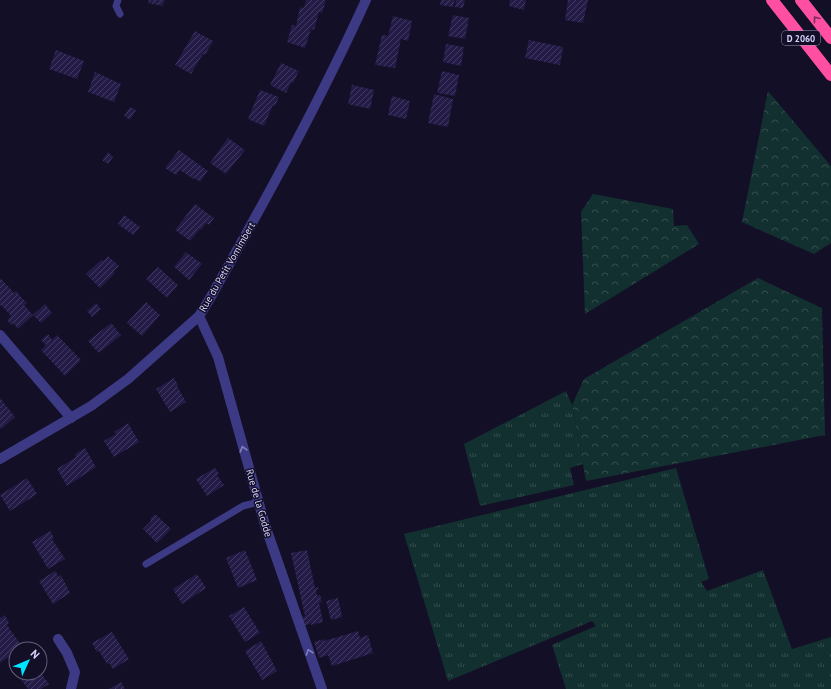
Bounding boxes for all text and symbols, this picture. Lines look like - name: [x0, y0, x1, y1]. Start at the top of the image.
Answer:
- one-way arrow: [814, 17, 821, 24]
- road number: D 2060: [782, 31, 820, 45]
- street label: Rue du Petit Vomimbert: [196, 219, 258, 314]
- one-way arrow: [239, 445, 248, 452]
- street label: Rue de la Godde: [243, 468, 275, 538]
- north arrow: [8, 641, 48, 681]
- text: N: [28, 647, 43, 662]
- one-way arrow: [305, 649, 314, 656]

